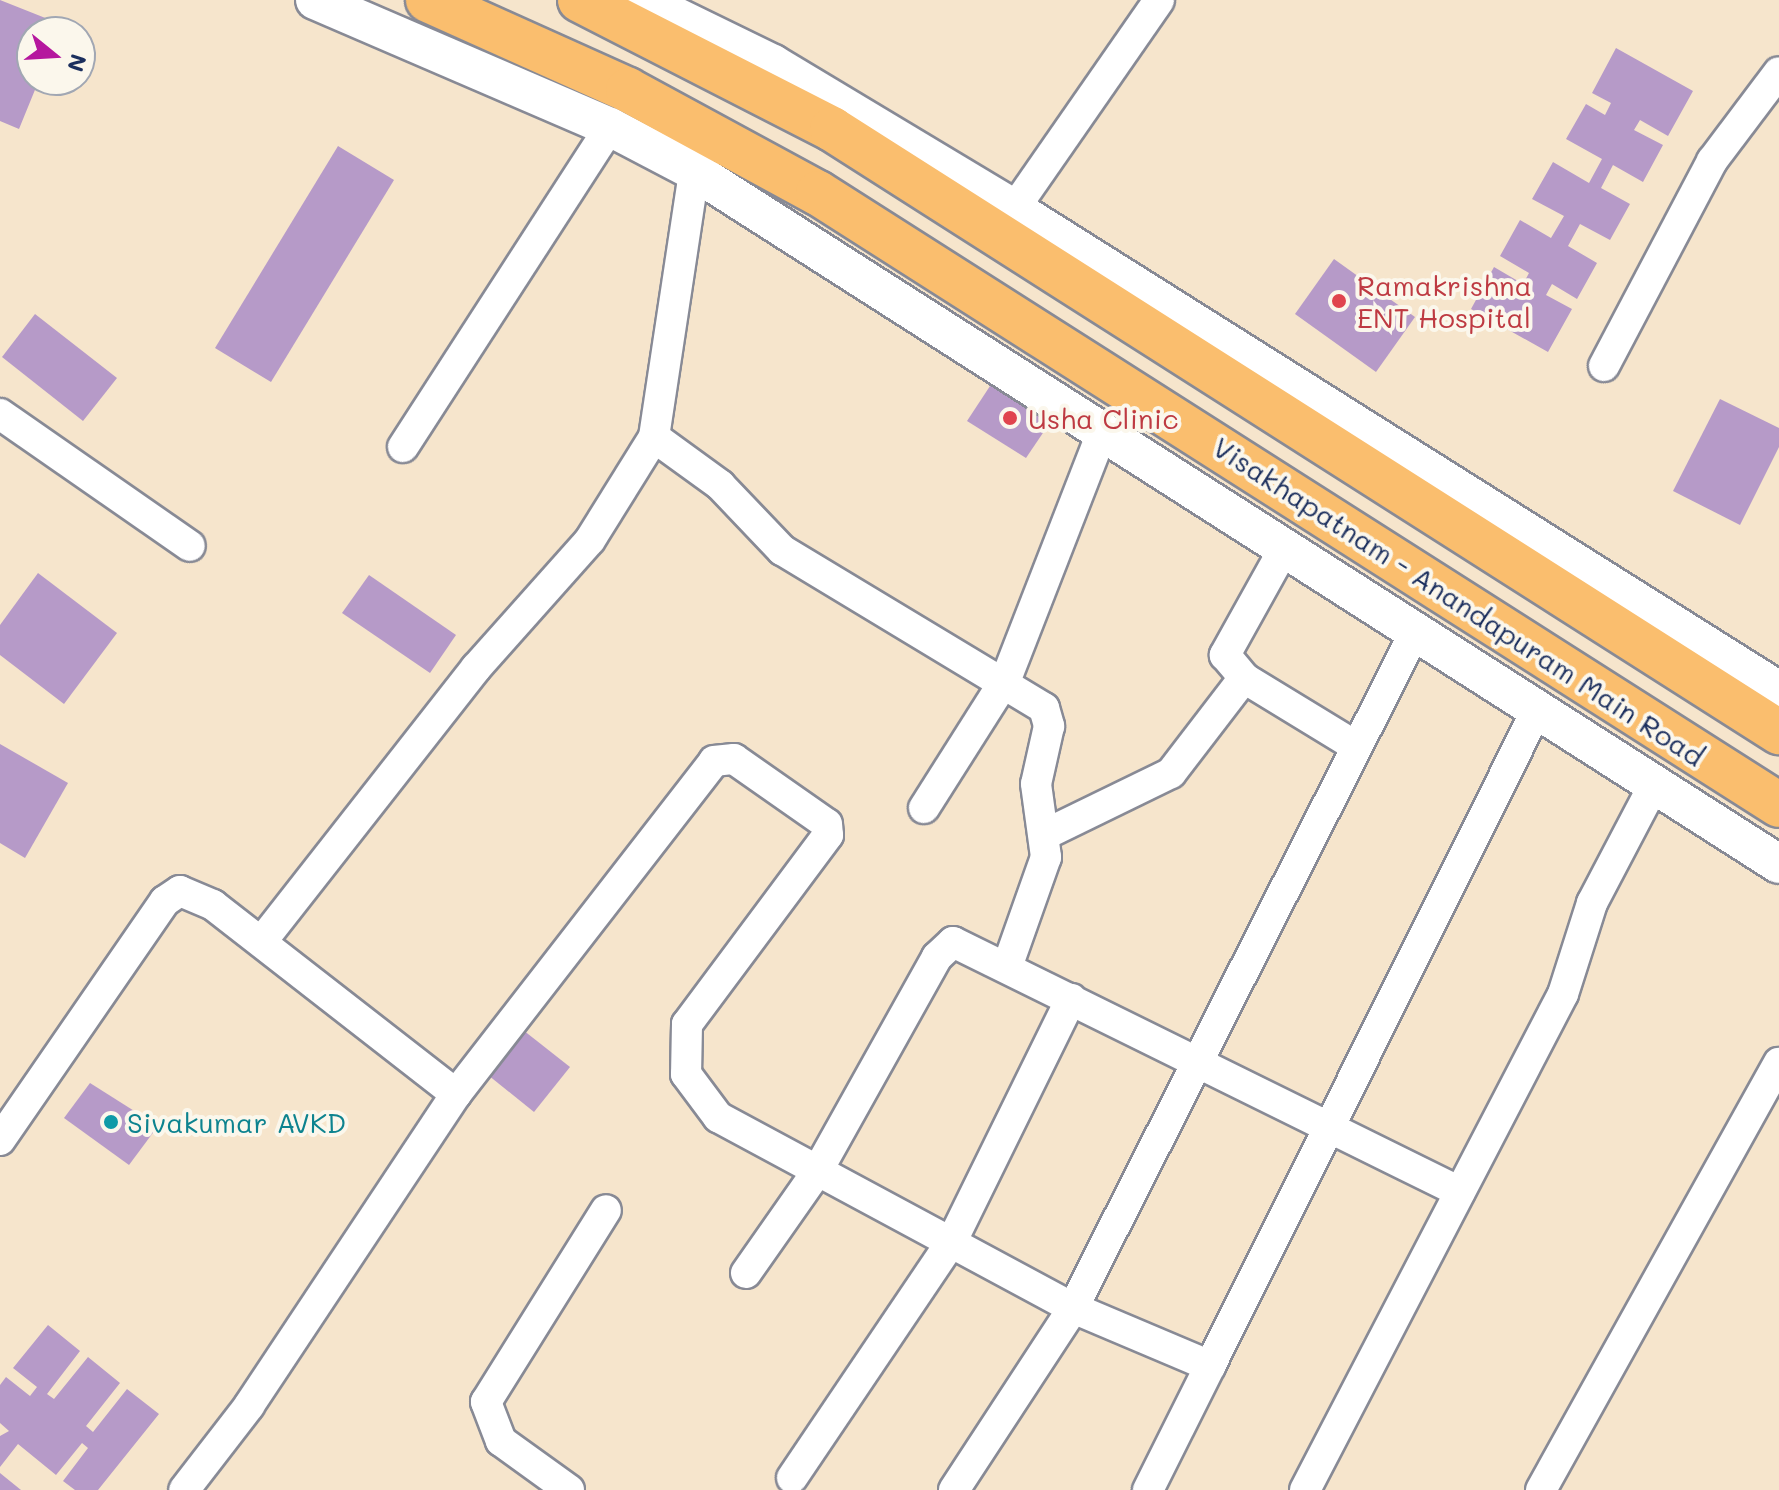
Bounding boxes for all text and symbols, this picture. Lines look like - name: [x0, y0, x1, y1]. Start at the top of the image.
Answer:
- north arrow: [16, 16, 96, 96]
- text: N: [61, 51, 94, 75]
- place label: Ramakrishna ENT Hospital: [1357, 268, 1532, 334]
- marker: Ramakrishna ENT Hospital: [1328, 290, 1350, 312]
- place label: Usha Clinic: [1028, 401, 1179, 435]
- marker: Usha Clinic: [999, 407, 1021, 429]
- street label: Visakhapatnam - Anandapuram Main Road: [1207, 429, 1711, 773]
- place label: Sivakumar AVKD: [127, 1105, 346, 1139]
- marker: Sivakumar AVKD: [102, 1113, 120, 1131]

